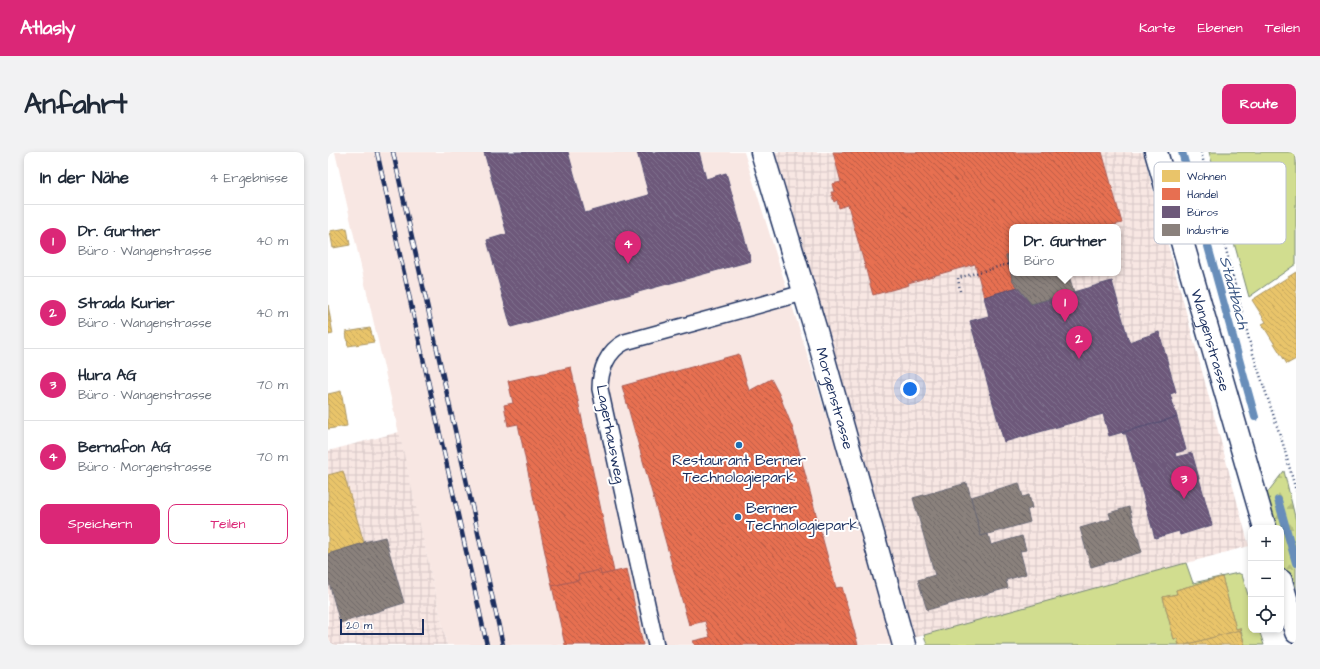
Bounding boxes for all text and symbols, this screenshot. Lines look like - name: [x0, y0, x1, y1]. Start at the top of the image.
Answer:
- text: Atlasly: [20, 15, 75, 42]
- text: Karte: [1139, 18, 1176, 38]
- text: Ebenen: [1198, 18, 1243, 38]
- text: Teilen: [1265, 18, 1300, 38]
- button: Route: [1222, 84, 1296, 124]
- text: Anfahrt: [24, 85, 127, 124]
- legend: [1154, 162, 1286, 244]
- text: In der Nähe: [40, 166, 129, 190]
- text: 4 Ergebnisse: [209, 169, 288, 187]
- text: Wohnen: [1187, 169, 1226, 184]
- text: Handel: [1187, 187, 1218, 202]
- text: Büros: [1187, 205, 1219, 220]
- text: Dr. Gurtner: [78, 221, 160, 242]
- text: Industrie: [1187, 223, 1229, 238]
- popup: [1009, 224, 1121, 276]
- pin: 4: [615, 231, 641, 264]
- text: Dr. Gurtner: [1024, 231, 1106, 252]
- text: 1: [52, 232, 54, 250]
- text: 40 m: [256, 232, 288, 250]
- text: Büro · Wangenstrasse: [78, 242, 212, 260]
- text: Büro: [1024, 252, 1054, 270]
- water label: Stadtbach: [1214, 253, 1255, 332]
- street label: Wangenstrasse: [1185, 287, 1235, 394]
- pin: 1: [1052, 289, 1078, 322]
- text: Strada Kurier: [78, 293, 175, 314]
- text: 2: [49, 304, 57, 322]
- text: 40 m: [256, 304, 288, 322]
- text: Büro · Wangenstrasse: [78, 314, 212, 332]
- pin: 2: [1066, 326, 1092, 359]
- street label: Morgenstrasse: [810, 345, 859, 452]
- text: Hura AG: [78, 365, 137, 386]
- text: 3: [50, 376, 56, 394]
- text: 70 m: [256, 376, 288, 394]
- your location: [900, 379, 920, 399]
- street label: Lagerhausweg: [590, 383, 630, 486]
- text: Büro · Wangenstrasse: [78, 386, 212, 404]
- text: Bernafon AG: [78, 437, 171, 458]
- marker: Restaurant Berner Technologiepark: [734, 440, 744, 450]
- text: 4: [49, 448, 57, 466]
- text: 70 m: [256, 448, 288, 466]
- place label: Restaurant Berner Technologiepark: [672, 450, 806, 489]
- text: Büro · Morgenstrasse: [78, 458, 212, 476]
- pin: 3: [1171, 466, 1197, 499]
- place label: Berner Technologiepark: [746, 498, 859, 537]
- button: Speichern: [40, 504, 160, 544]
- button: Teilen: [168, 504, 288, 544]
- marker: Berner Technologiepark: [733, 512, 743, 522]
- map controls: [1248, 525, 1284, 633]
- button: +: [1248, 525, 1284, 561]
- button: −: [1248, 561, 1284, 597]
- button: locate: [1248, 597, 1284, 633]
- scale bar: [340, 617, 424, 636]
- text: 20 m: [346, 618, 372, 633]

